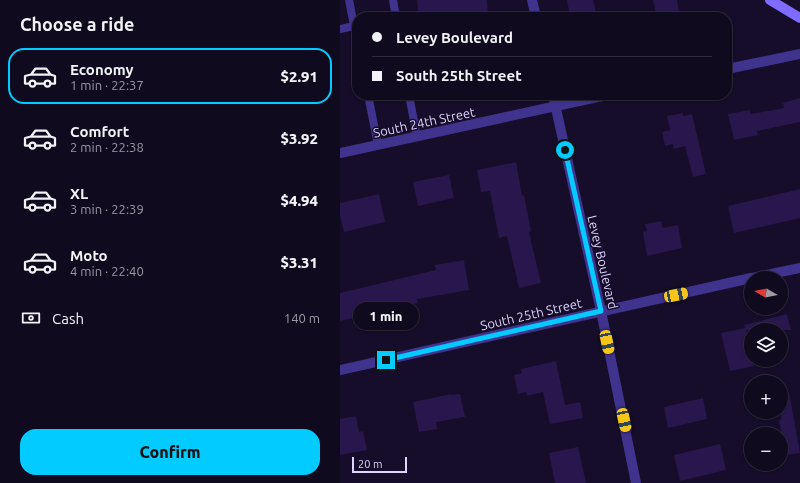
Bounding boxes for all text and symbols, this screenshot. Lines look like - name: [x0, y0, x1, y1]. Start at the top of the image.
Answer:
- text: Choose a ride: [20, 14, 134, 34]
- text: Levey Boulevard: [396, 29, 513, 46]
- icon: car: [22, 58, 58, 94]
- text: Economy: [70, 61, 134, 78]
- text: South 25th Street: [396, 67, 522, 84]
- text: $2.91: [280, 68, 318, 85]
- text: 1 min · 22:37: [70, 78, 144, 92]
- street label: South 24th Street: [372, 104, 476, 140]
- icon: car: [22, 120, 58, 156]
- text: Comfort: [70, 123, 129, 140]
- text: $3.92: [280, 130, 318, 147]
- text: 2 min · 22:38: [70, 140, 144, 154]
- route start: [556, 141, 574, 159]
- icon: car: [22, 182, 58, 218]
- text: XL: [70, 185, 88, 202]
- text: $4.94: [280, 192, 318, 209]
- text: 3 min · 22:39: [70, 202, 144, 216]
- street label: Levey Boulevard: [585, 214, 621, 310]
- icon: car: [22, 244, 58, 280]
- text: Moto: [70, 247, 108, 264]
- text: $3.31: [280, 254, 318, 271]
- text: 4 min · 22:40: [70, 264, 144, 278]
- north arrow: [744, 271, 788, 315]
- map controls: [744, 271, 788, 471]
- car: [663, 287, 689, 303]
- street label: South 25th Street: [479, 296, 583, 332]
- callout: 1 min: [353, 302, 419, 330]
- icon: cash: [20, 307, 42, 329]
- text: 1 min: [369, 309, 403, 323]
- text: Cash: [52, 310, 84, 327]
- text: 140 m: [284, 311, 320, 325]
- button: layers: [744, 323, 788, 367]
- car: [599, 329, 615, 355]
- route end: [377, 351, 395, 369]
- button: +: [744, 375, 788, 419]
- car: [616, 407, 632, 433]
- button: −: [744, 427, 788, 471]
- button: Confirm: [20, 429, 320, 475]
- scale bar: [352, 455, 407, 474]
- text: 20 m: [358, 458, 382, 470]

